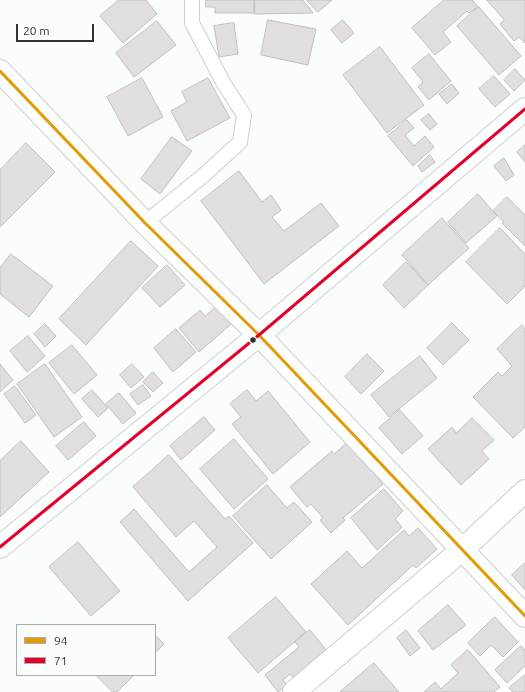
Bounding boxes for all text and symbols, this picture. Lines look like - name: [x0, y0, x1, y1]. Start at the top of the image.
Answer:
- scale bar: [18, 16, 96, 42]
- text: 20 m: [23, 24, 50, 37]
- unlabelled marker: [248, 335, 258, 345]
- legend: [16, 624, 156, 676]
- text: 94: [54, 634, 68, 647]
- text: 71: [54, 654, 68, 667]

